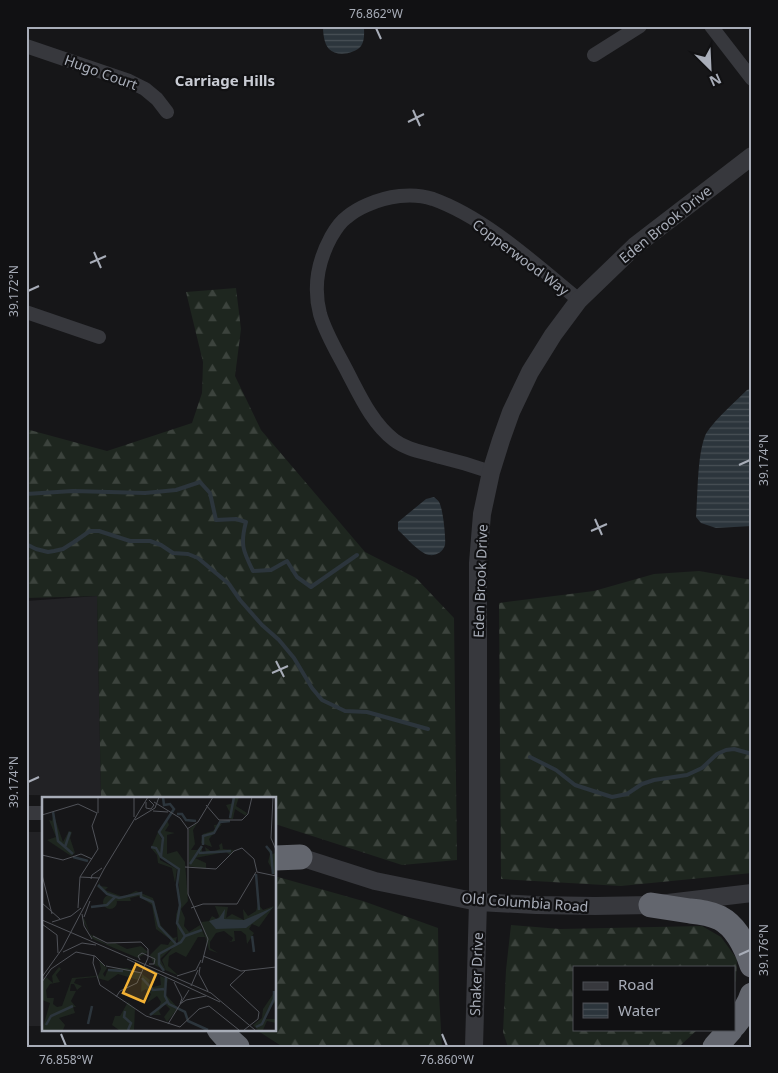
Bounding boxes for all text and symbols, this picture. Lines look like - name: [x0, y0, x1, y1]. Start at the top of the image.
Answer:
- text: 76.862°W: [349, 5, 403, 22]
- north arrow: [686, 42, 736, 92]
- street label: Hugo Court: [62, 50, 140, 94]
- text: N: [706, 69, 725, 91]
- district label: Carriage Hills: [175, 70, 275, 90]
- street label: Eden Brook Drive: [615, 181, 715, 267]
- street label: Copperwood Way: [469, 214, 574, 300]
- text: 39.172°N: [5, 265, 22, 317]
- text: 39.174°N: [755, 434, 772, 486]
- street label: Eden Brook Drive: [469, 524, 491, 638]
- text: 39.174°N: [5, 756, 22, 808]
- inset map: [42, 797, 276, 1030]
- street label: Old Columbia Road: [461, 888, 589, 916]
- text: 39.176°N: [755, 924, 772, 976]
- street label: Shaker Drive: [465, 932, 487, 1016]
- legend: [573, 966, 736, 1030]
- text: Road: [618, 974, 654, 994]
- text: Water: [618, 1000, 660, 1020]
- text: 76.858°W: [39, 1051, 93, 1068]
- text: 76.860°W: [420, 1051, 474, 1068]

